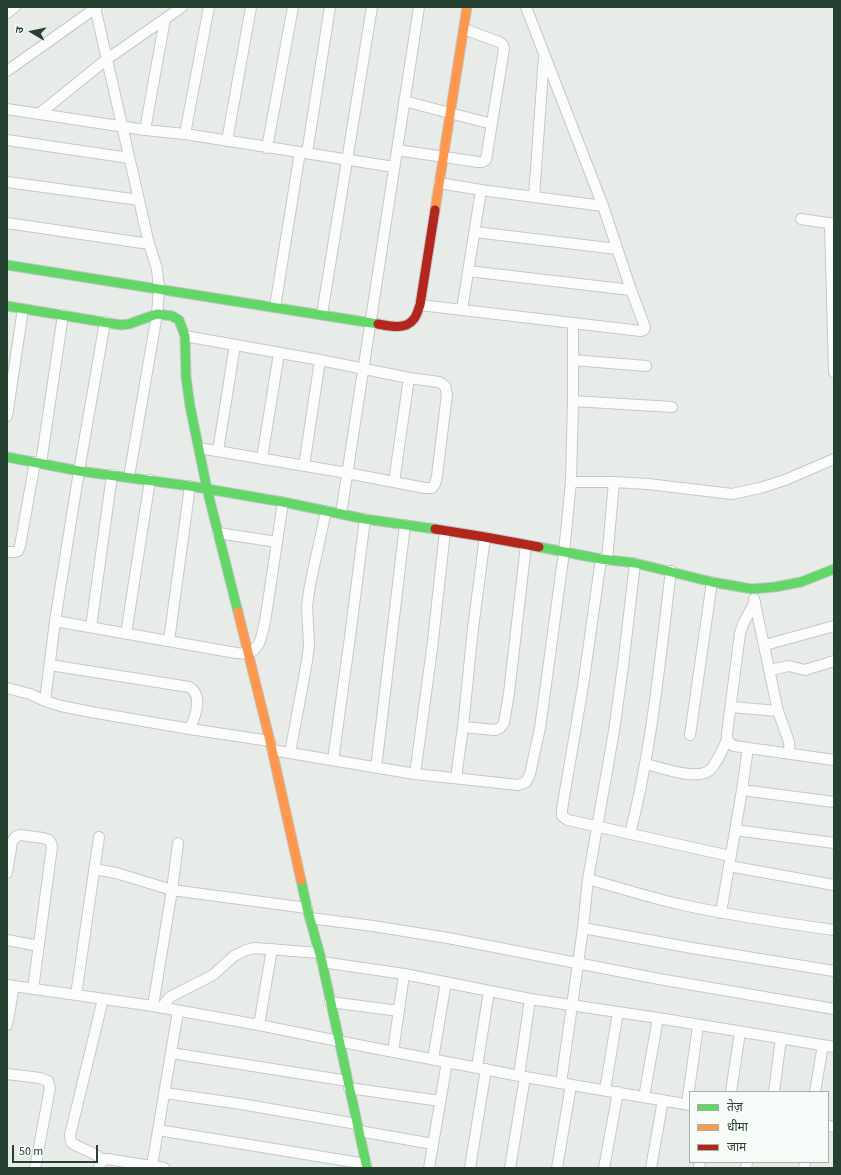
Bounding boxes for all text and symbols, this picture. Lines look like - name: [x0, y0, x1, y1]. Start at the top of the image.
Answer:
- north arrow: [12, 12, 52, 52]
- text: उ: [12, 26, 28, 34]
- legend: [689, 1091, 829, 1163]
- text: तेज़: [727, 1099, 743, 1116]
- text: धीमा: [727, 1119, 748, 1136]
- scale bar: [14, 1137, 100, 1163]
- text: जाम: [727, 1139, 746, 1156]
- text: 50 m: [19, 1143, 43, 1160]

